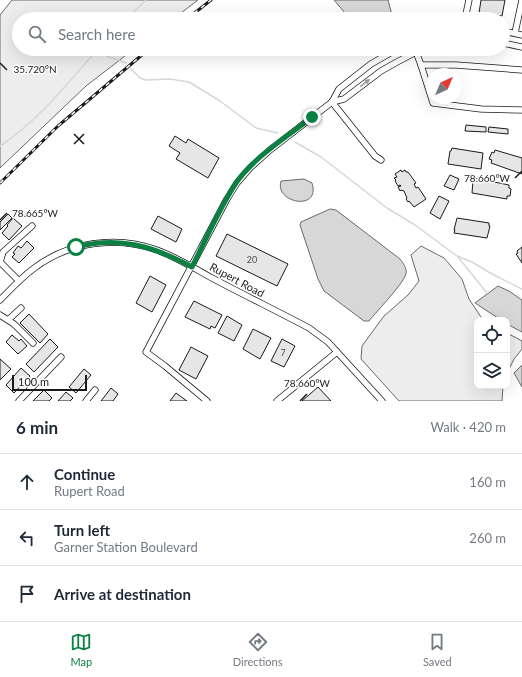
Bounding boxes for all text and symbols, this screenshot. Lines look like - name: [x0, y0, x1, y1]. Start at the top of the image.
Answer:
- search box: [12, 12, 510, 56]
- icon: search: [26, 23, 48, 45]
- text: Search here: [58, 25, 135, 43]
- text: 35.720°N: [13, 63, 57, 75]
- north arrow: [426, 68, 462, 104]
- one-way arrow: [359, 79, 370, 88]
- route end: [303, 108, 321, 126]
- text: 78.660°W: [464, 172, 511, 184]
- text: 78.665°W: [12, 207, 59, 219]
- route start: [67, 238, 85, 256]
- house number: 20: [247, 254, 257, 265]
- street label: Rupert Road: [208, 260, 267, 299]
- map controls: [474, 317, 510, 389]
- button: locate: [474, 317, 510, 353]
- house number: 7: [280, 347, 286, 358]
- button: layers: [474, 353, 510, 389]
- scale bar: [12, 373, 87, 392]
- text: 100 m: [18, 375, 49, 388]
- text: 78.660°W: [284, 377, 331, 389]
- text: 6 min: [16, 417, 58, 438]
- text: Walk · 420 m: [430, 419, 506, 435]
- text: Continue: [54, 465, 115, 483]
- icon: ahead: [16, 471, 38, 493]
- text: 160 m: [469, 474, 506, 490]
- text: Rupert Road: [54, 483, 125, 499]
- text: Turn left: [54, 521, 110, 539]
- icon: left: [16, 527, 38, 549]
- text: 260 m: [469, 530, 506, 546]
- text: Garner Station Boulevard: [54, 539, 198, 555]
- icon: arrive: [16, 583, 38, 605]
- text: Arrive at destination: [54, 585, 191, 603]
- tab: Map: [70, 631, 92, 668]
- tab: Directions: [233, 631, 282, 668]
- tab: Saved: [423, 631, 452, 668]

